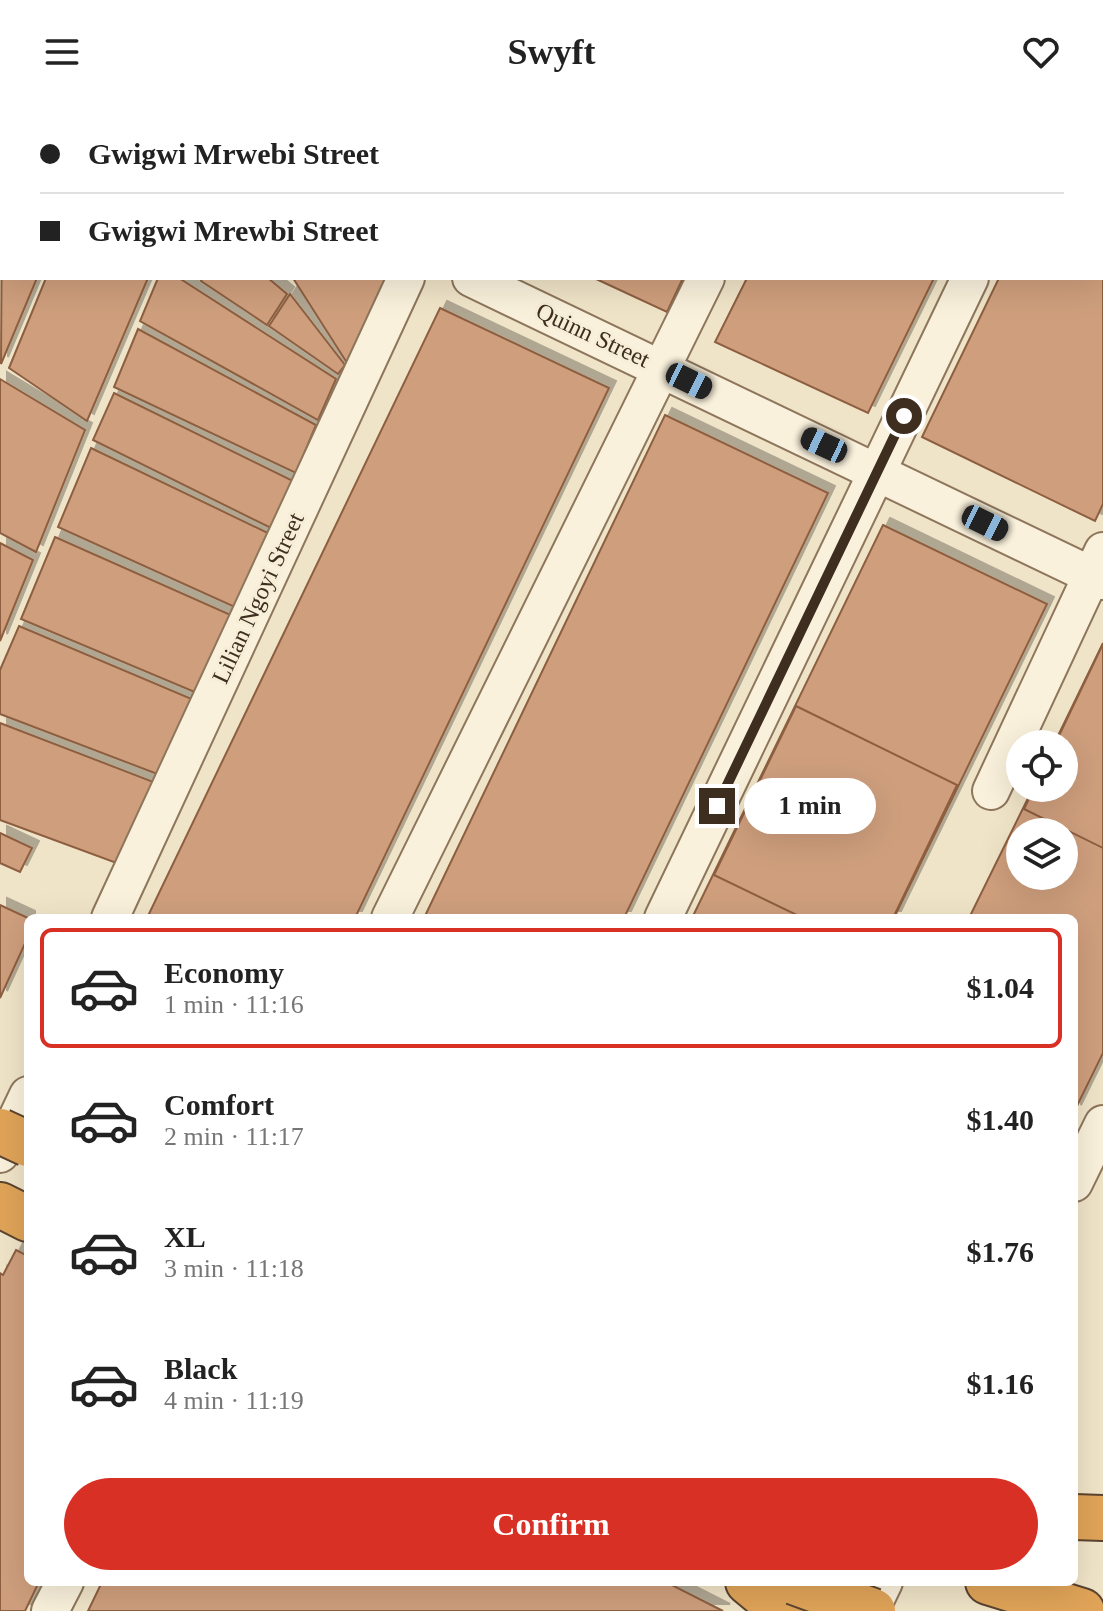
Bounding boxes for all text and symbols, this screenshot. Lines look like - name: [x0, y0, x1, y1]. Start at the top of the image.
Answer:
- icon: menu: [40, 30, 84, 74]
- icon: heart: [1019, 30, 1063, 74]
- text: Swyft: [508, 32, 596, 72]
- text: Gwigwi Mrwebi Street: [88, 137, 379, 170]
- text: Gwigwi Mrewbi Street: [88, 214, 379, 247]
- street label: Quinn Street: [532, 297, 654, 373]
- car: [662, 360, 716, 402]
- route start: [886, 398, 922, 434]
- car: [797, 424, 851, 466]
- car: [958, 502, 1012, 544]
- street label: Lilian Ngoyi Street: [207, 508, 309, 687]
- map controls: [1006, 730, 1078, 890]
- button: locate: [1006, 730, 1078, 802]
- callout: 1 min: [745, 778, 877, 834]
- route end: [699, 788, 735, 824]
- text: 1 min: [779, 791, 841, 820]
- button: layers: [1006, 818, 1078, 890]
- icon: car: [68, 952, 140, 1024]
- text: Economy: [164, 956, 284, 989]
- text: $1.04: [967, 971, 1034, 1004]
- text: 1 min · 11:16: [164, 990, 304, 1019]
- icon: car: [68, 1084, 140, 1156]
- text: Comfort: [164, 1088, 274, 1121]
- text: $1.40: [967, 1103, 1034, 1136]
- text: 2 min · 11:17: [164, 1122, 304, 1151]
- icon: car: [68, 1216, 140, 1288]
- text: XL: [164, 1220, 206, 1253]
- text: $1.76: [967, 1235, 1034, 1268]
- text: 3 min · 11:18: [164, 1254, 304, 1283]
- icon: car: [68, 1348, 140, 1420]
- text: Black: [164, 1352, 237, 1385]
- text: $1.16: [967, 1367, 1034, 1400]
- text: 4 min · 11:19: [164, 1386, 304, 1415]
- button: Confirm: [64, 1478, 1038, 1570]

